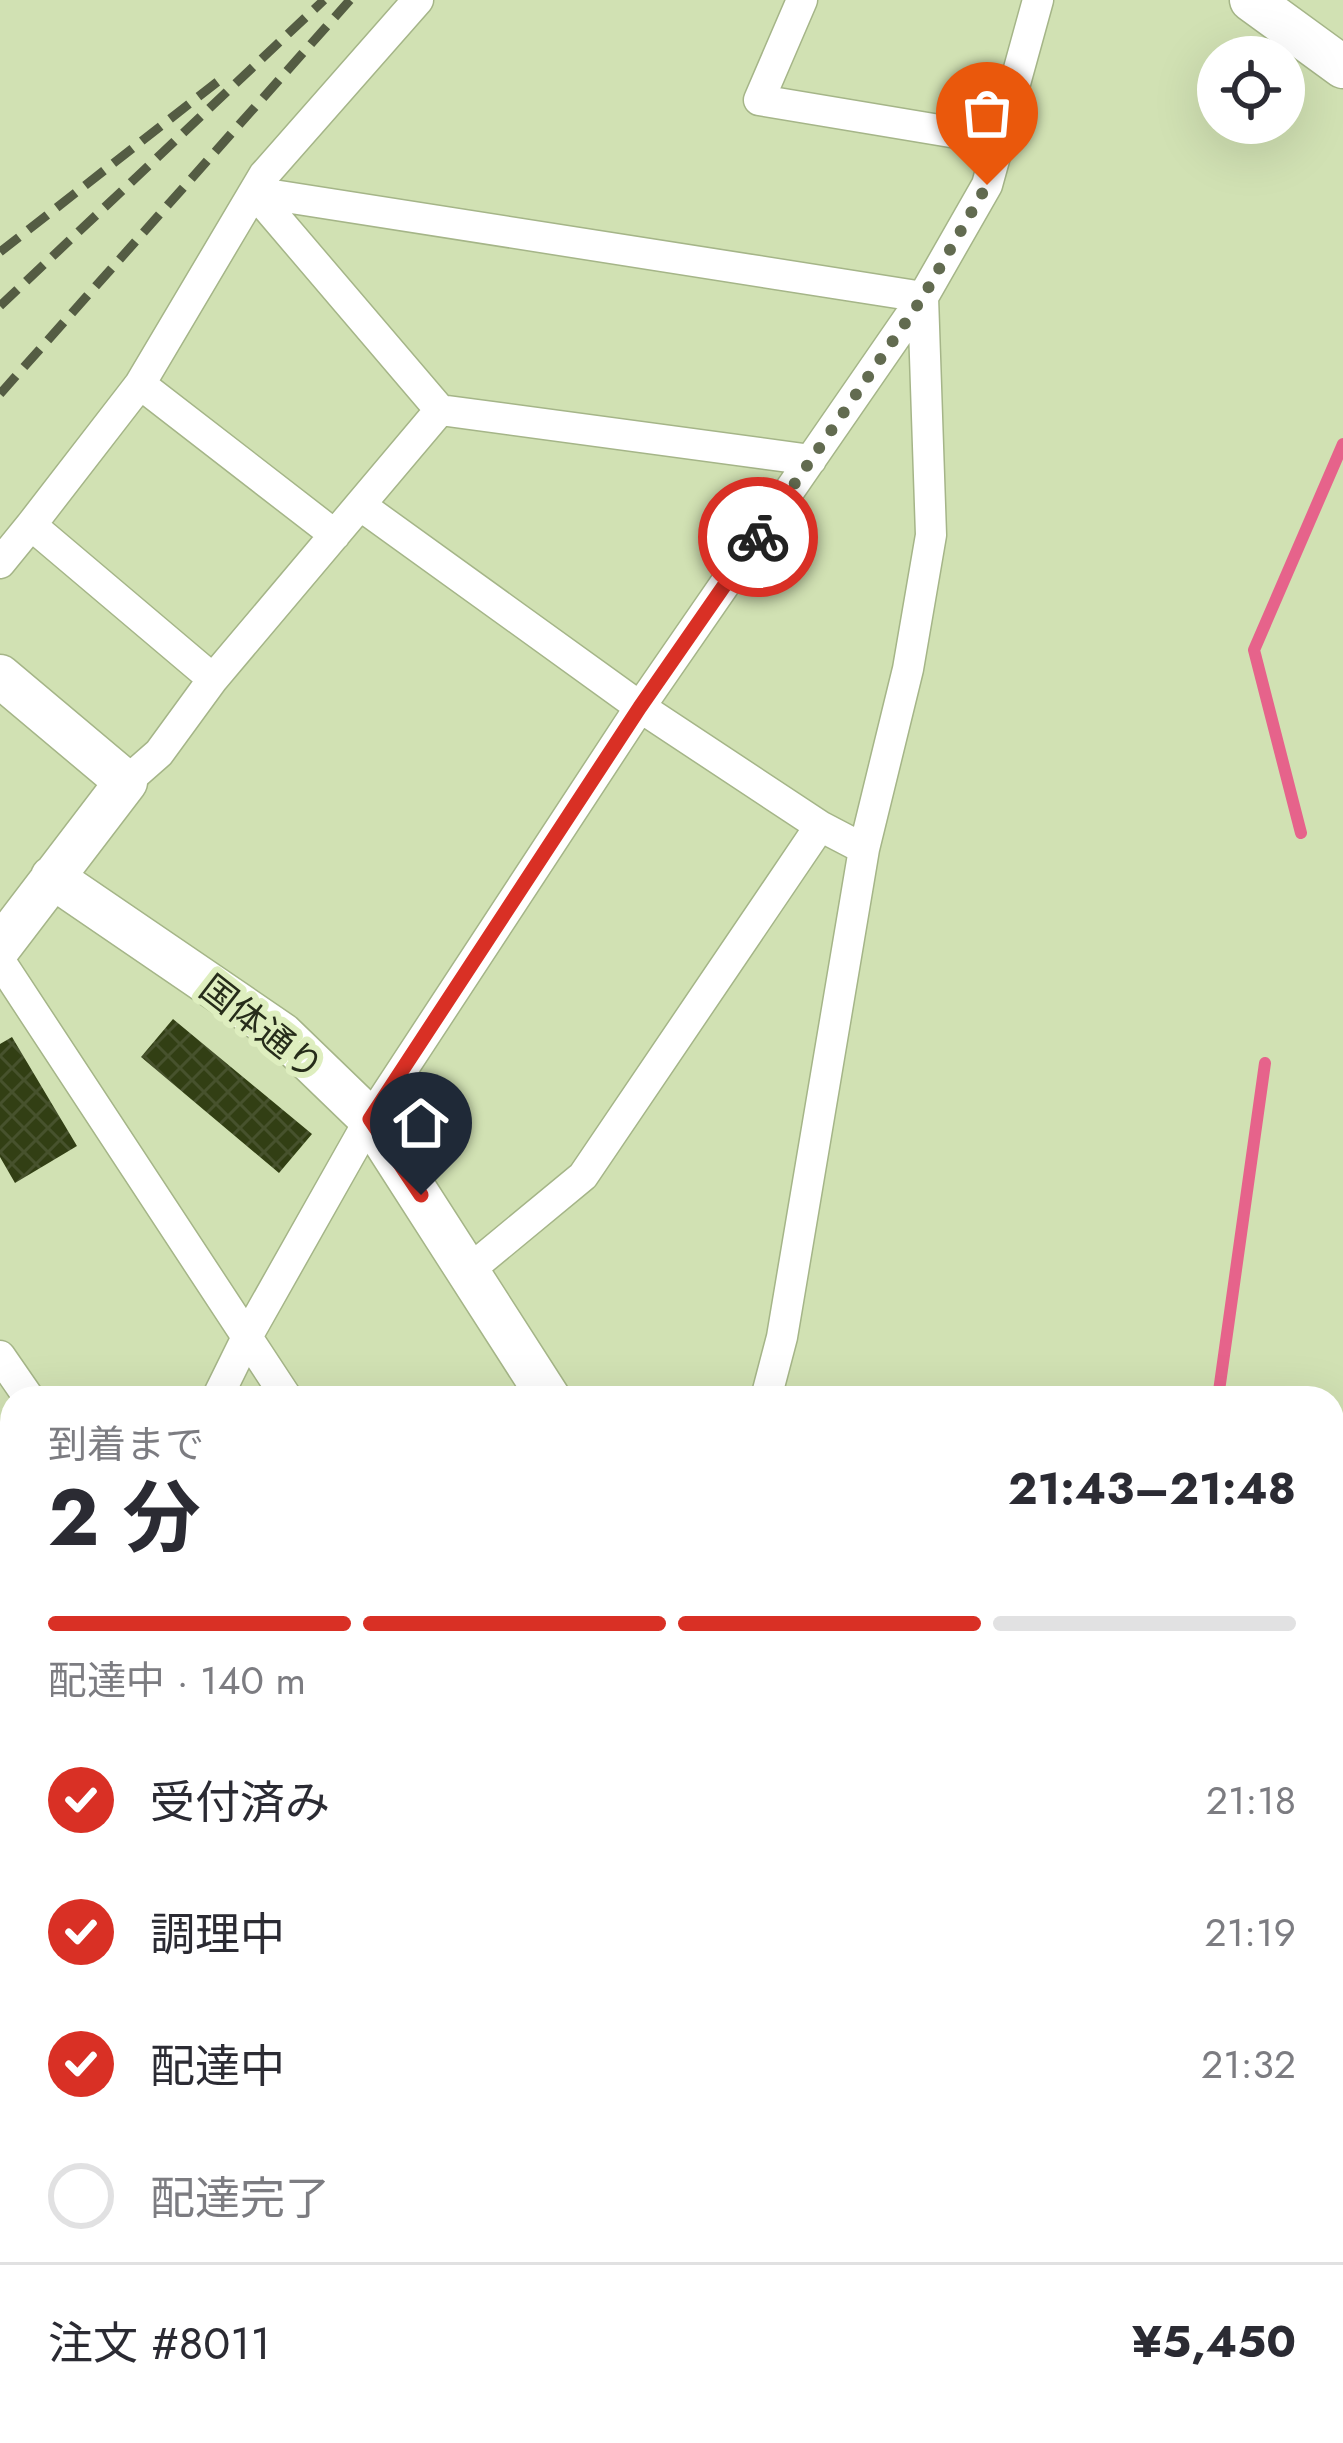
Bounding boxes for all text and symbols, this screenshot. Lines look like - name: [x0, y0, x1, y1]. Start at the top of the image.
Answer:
- map controls: [1197, 36, 1305, 144]
- button: locate: [1197, 36, 1305, 144]
- pin: [936, 62, 1038, 185]
- icon: bag: [954, 80, 1020, 146]
- courier: [698, 477, 818, 597]
- icon: bike: [725, 504, 791, 570]
- street label: 国体通り: [189, 962, 335, 1092]
- pin: [370, 1072, 472, 1195]
- icon: home: [388, 1090, 454, 1156]
- text: 到着まで: [48, 1416, 204, 1473]
- text: 21:43–21:48: [1008, 1456, 1296, 1521]
- text: 2 分: [48, 1462, 201, 1574]
- text: 配達中 · 140 m: [48, 1652, 306, 1709]
- icon: check: [48, 1767, 114, 1833]
- text: 受付済み: [150, 1770, 330, 1835]
- text: 21:18: [1206, 1772, 1296, 1829]
- icon: check: [48, 1899, 114, 1965]
- text: 調理中: [150, 1902, 285, 1967]
- text: 21:19: [1205, 1904, 1296, 1961]
- icon: check: [48, 2031, 114, 2097]
- text: 配達中: [150, 2034, 285, 2099]
- text: 21:32: [1201, 2036, 1296, 2093]
- text: 配達完了: [150, 2166, 330, 2231]
- text: ¥5,450: [1132, 2309, 1296, 2374]
- text: 注文 #8011: [48, 2311, 271, 2376]

